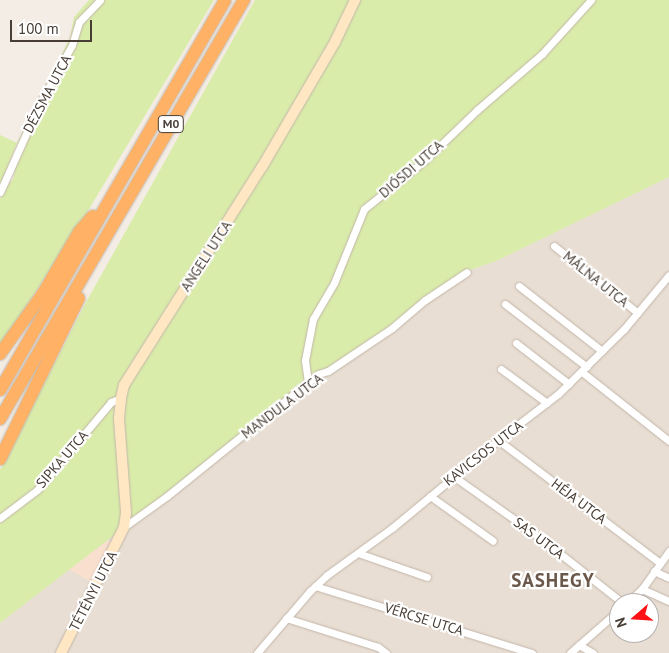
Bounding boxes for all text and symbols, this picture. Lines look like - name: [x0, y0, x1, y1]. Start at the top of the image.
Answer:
- scale bar: [12, 10, 95, 42]
- text: 100 m: [18, 19, 59, 38]
- street label: DÉZSMA UTCA: [19, 52, 75, 136]
- road number: M0: [157, 115, 185, 134]
- street label: DIÓSDI UTCA: [376, 137, 446, 201]
- street label: ANGELI UTCA: [177, 218, 235, 294]
- street label: MÁLNA UTCA: [560, 247, 632, 311]
- street label: MANDULA UTCA: [238, 370, 326, 442]
- street label: KAVICSOS UTCA: [440, 417, 526, 489]
- street label: SIPKA UTCA: [32, 427, 92, 491]
- street label: HÉJA UTCA: [548, 475, 610, 527]
- street label: SAS UTCA: [510, 514, 568, 562]
- street label: TÉTÉNYI UTCA: [66, 548, 120, 634]
- district label: SASHEGY: [510, 570, 596, 592]
- north arrow: [609, 593, 659, 643]
- street label: VÉRCSE UTCA: [382, 599, 466, 639]
- text: N: [611, 615, 631, 630]

